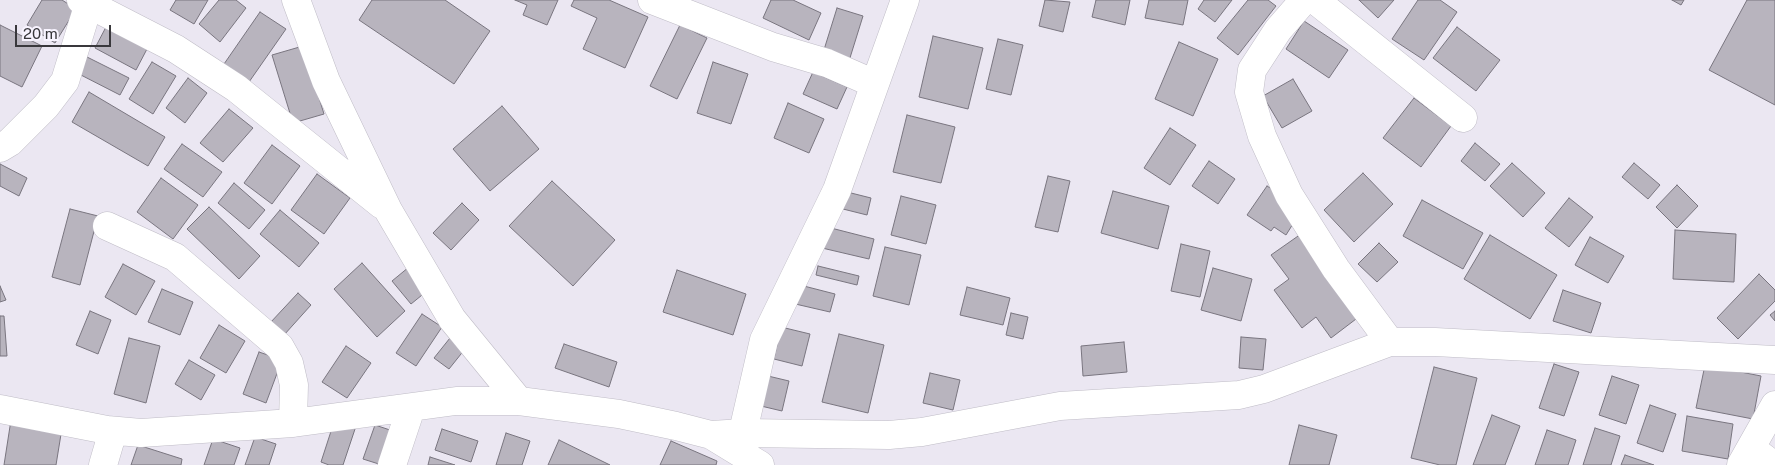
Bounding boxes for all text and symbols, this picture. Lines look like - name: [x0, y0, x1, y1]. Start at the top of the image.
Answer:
- scale bar: [18, 15, 114, 47]
- text: 20 m: [23, 25, 58, 42]

